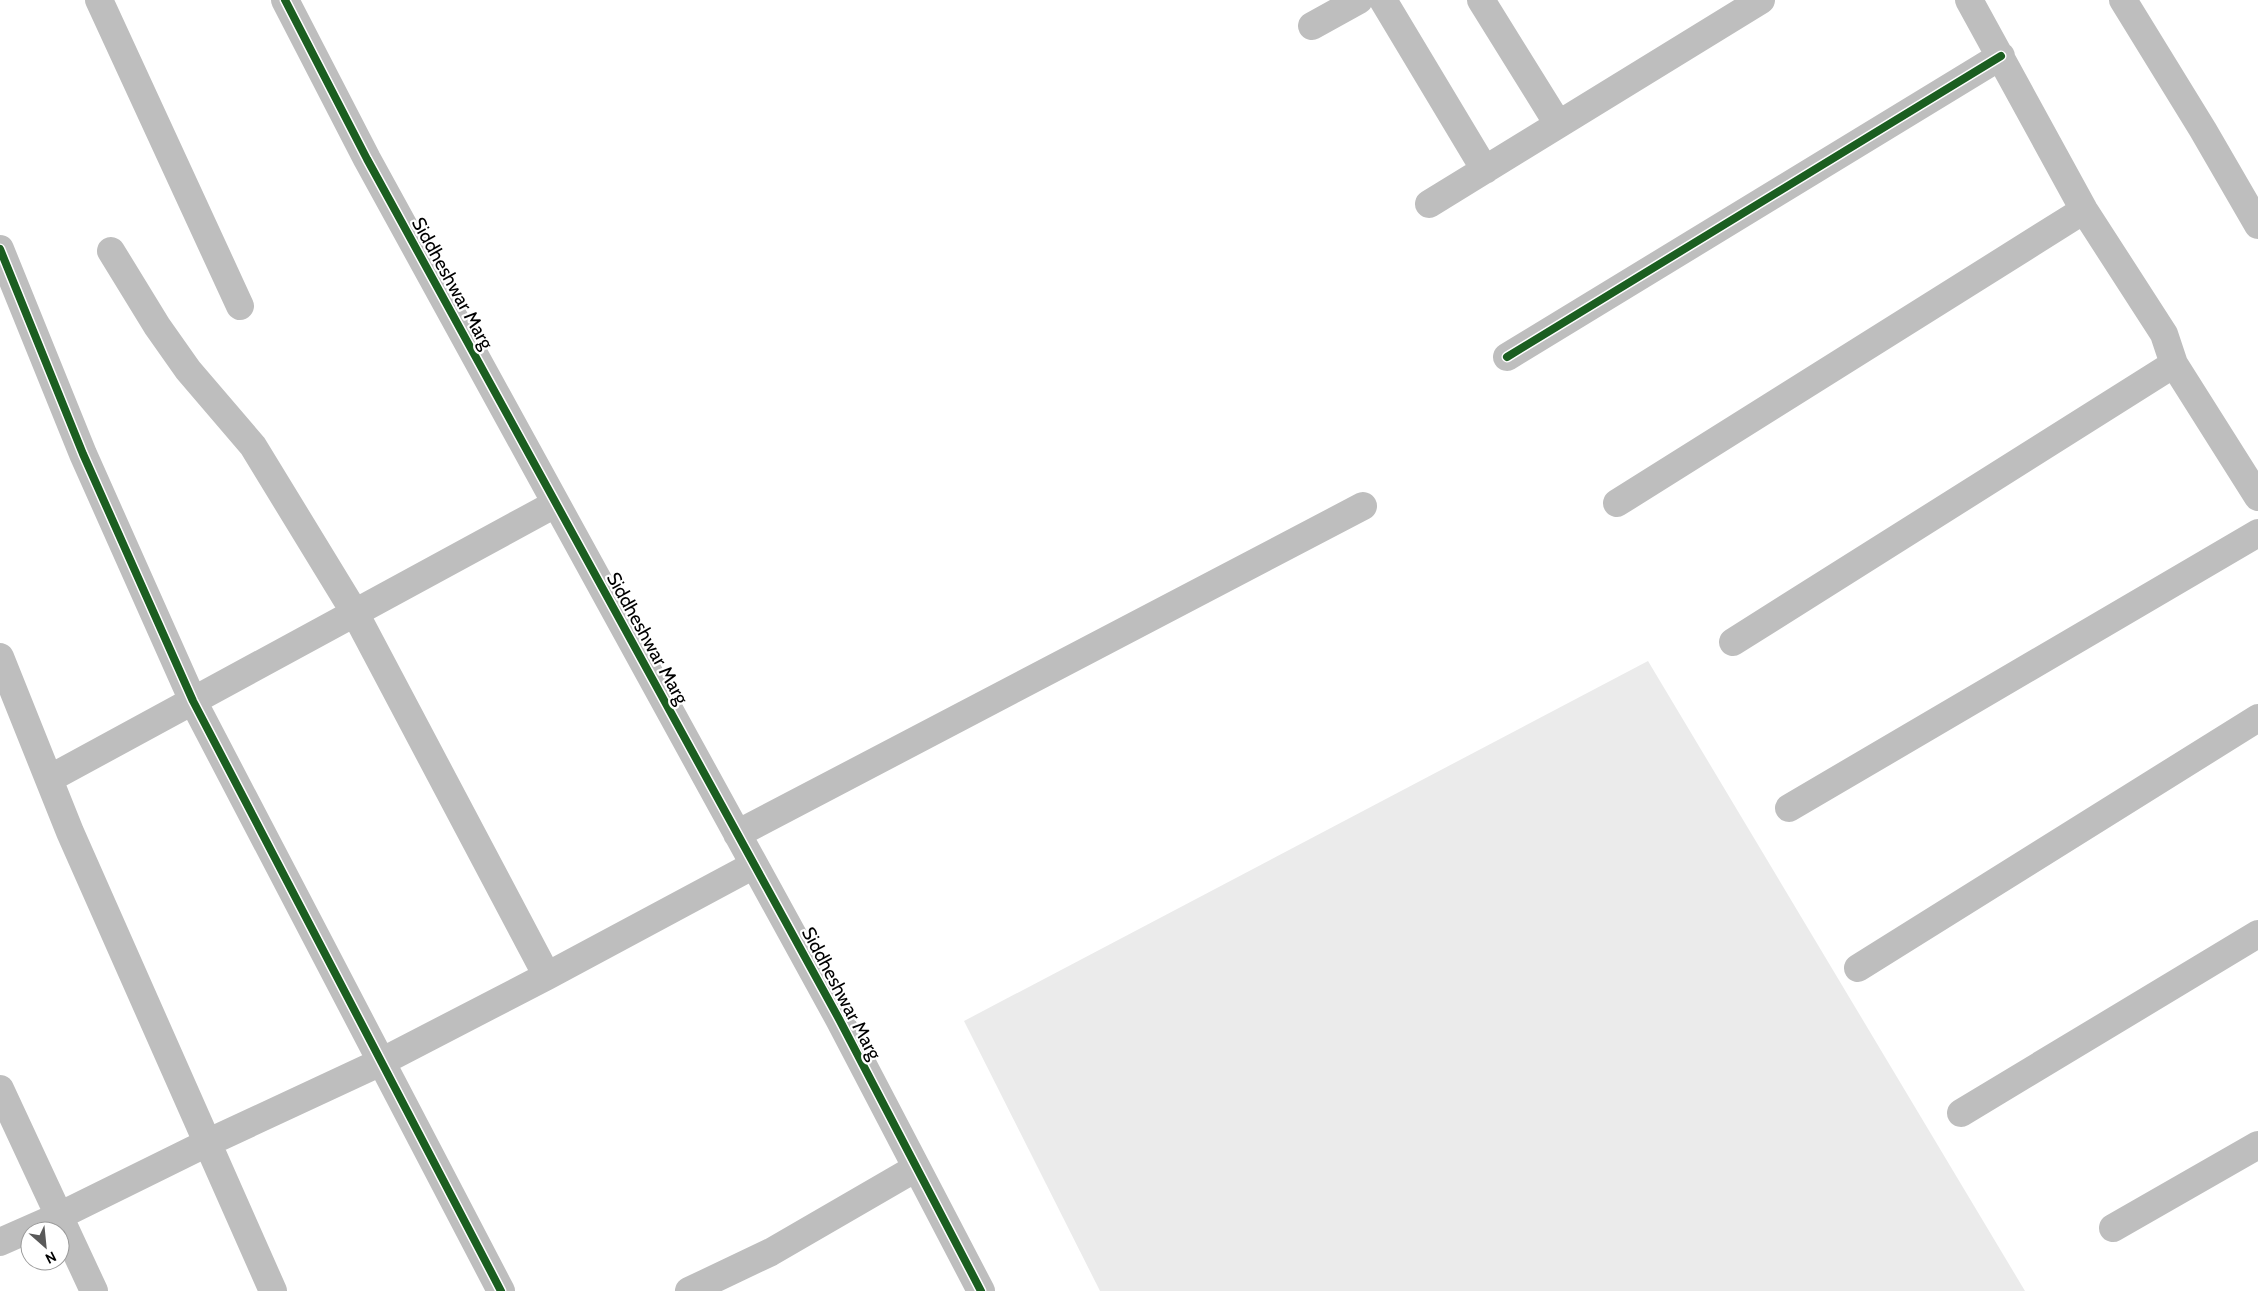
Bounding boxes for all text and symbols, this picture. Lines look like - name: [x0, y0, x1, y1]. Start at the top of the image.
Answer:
- street label: Siddheshwar Marg: [407, 213, 499, 354]
- street label: Siddheshwar Marg: [602, 568, 694, 709]
- street label: Siddheshwar Marg: [797, 923, 886, 1064]
- north arrow: [20, 1221, 70, 1271]
- text: N: [42, 1247, 59, 1268]

